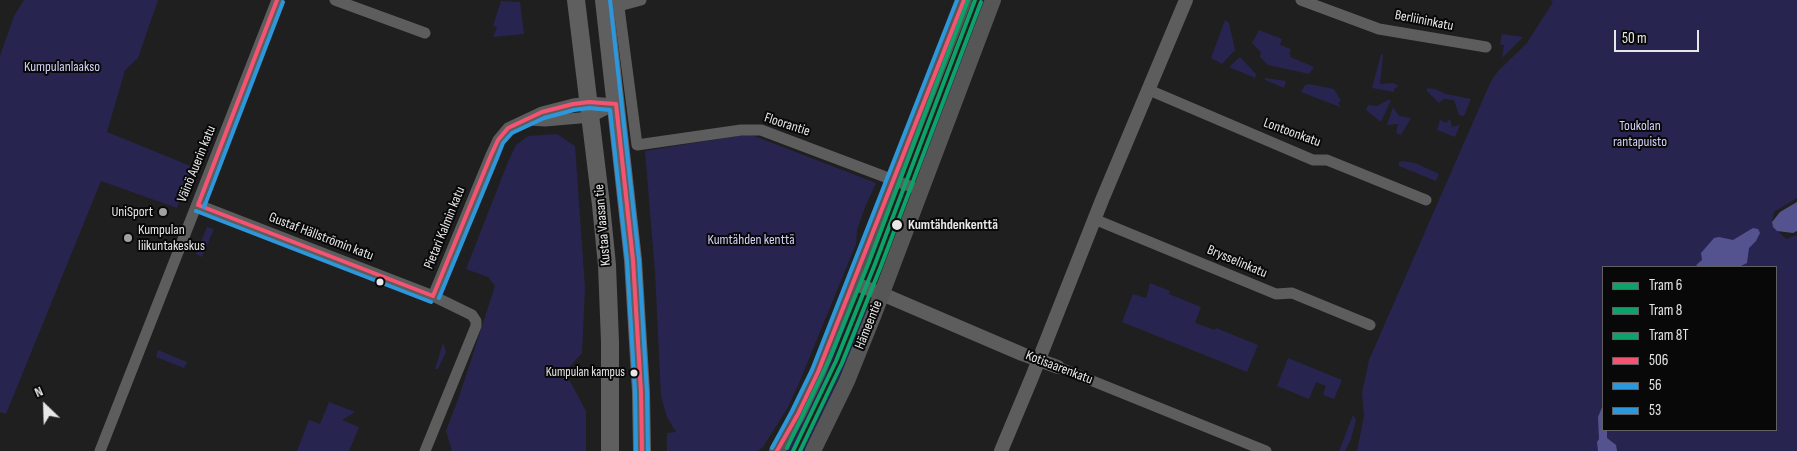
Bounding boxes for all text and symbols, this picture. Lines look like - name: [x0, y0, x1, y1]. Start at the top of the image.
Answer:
- street label: Berliininkatu: [1393, 7, 1455, 35]
- scale bar: [1617, 20, 1702, 52]
- text: 50 m: [1622, 29, 1647, 48]
- park label: Kumpulanlaakso: [24, 59, 100, 75]
- street label: Floorantie: [762, 110, 812, 140]
- street label: Lontoonkatu: [1261, 115, 1323, 151]
- park label: Toukolan rantapuisto: [1613, 118, 1667, 150]
- street label: Väinö Auerin katu: [174, 123, 220, 205]
- street label: Kustaa Vaasan tie: [591, 183, 615, 267]
- street label: Pietari Kalmin katu: [421, 184, 469, 272]
- place label: UniSport: [111, 204, 153, 220]
- marker: UniSport: [157, 206, 169, 218]
- street label: Gustaf Hällströmin katu: [266, 209, 376, 265]
- place label: Kumtähdenkenttä: [908, 217, 998, 233]
- marker: Kumtähdenkenttä: [890, 218, 904, 232]
- place label: Kumpulan liikuntakeskus: [138, 222, 205, 254]
- marker: Kumpulan liikuntakeskus: [122, 232, 134, 244]
- park label: Kumtähden kenttä: [707, 232, 795, 248]
- street label: Brysselinkatu: [1204, 242, 1270, 282]
- legend: [1602, 266, 1777, 431]
- text: Tram 6: [1649, 276, 1682, 295]
- unlabelled marker: [375, 277, 385, 287]
- street label: Hämeentie: [852, 298, 886, 352]
- text: Tram 8: [1649, 301, 1682, 320]
- text: Tram 8T: [1649, 326, 1689, 345]
- street label: Kotisaarenkatu: [1023, 347, 1095, 389]
- text: 506: [1649, 351, 1668, 370]
- place label: Kumpulan kampus: [546, 365, 625, 381]
- marker: Kumpulan kampus: [629, 368, 639, 378]
- text: 56: [1649, 376, 1662, 395]
- north arrow: [20, 381, 70, 431]
- text: N: [32, 383, 46, 401]
- text: 53: [1649, 401, 1661, 420]

